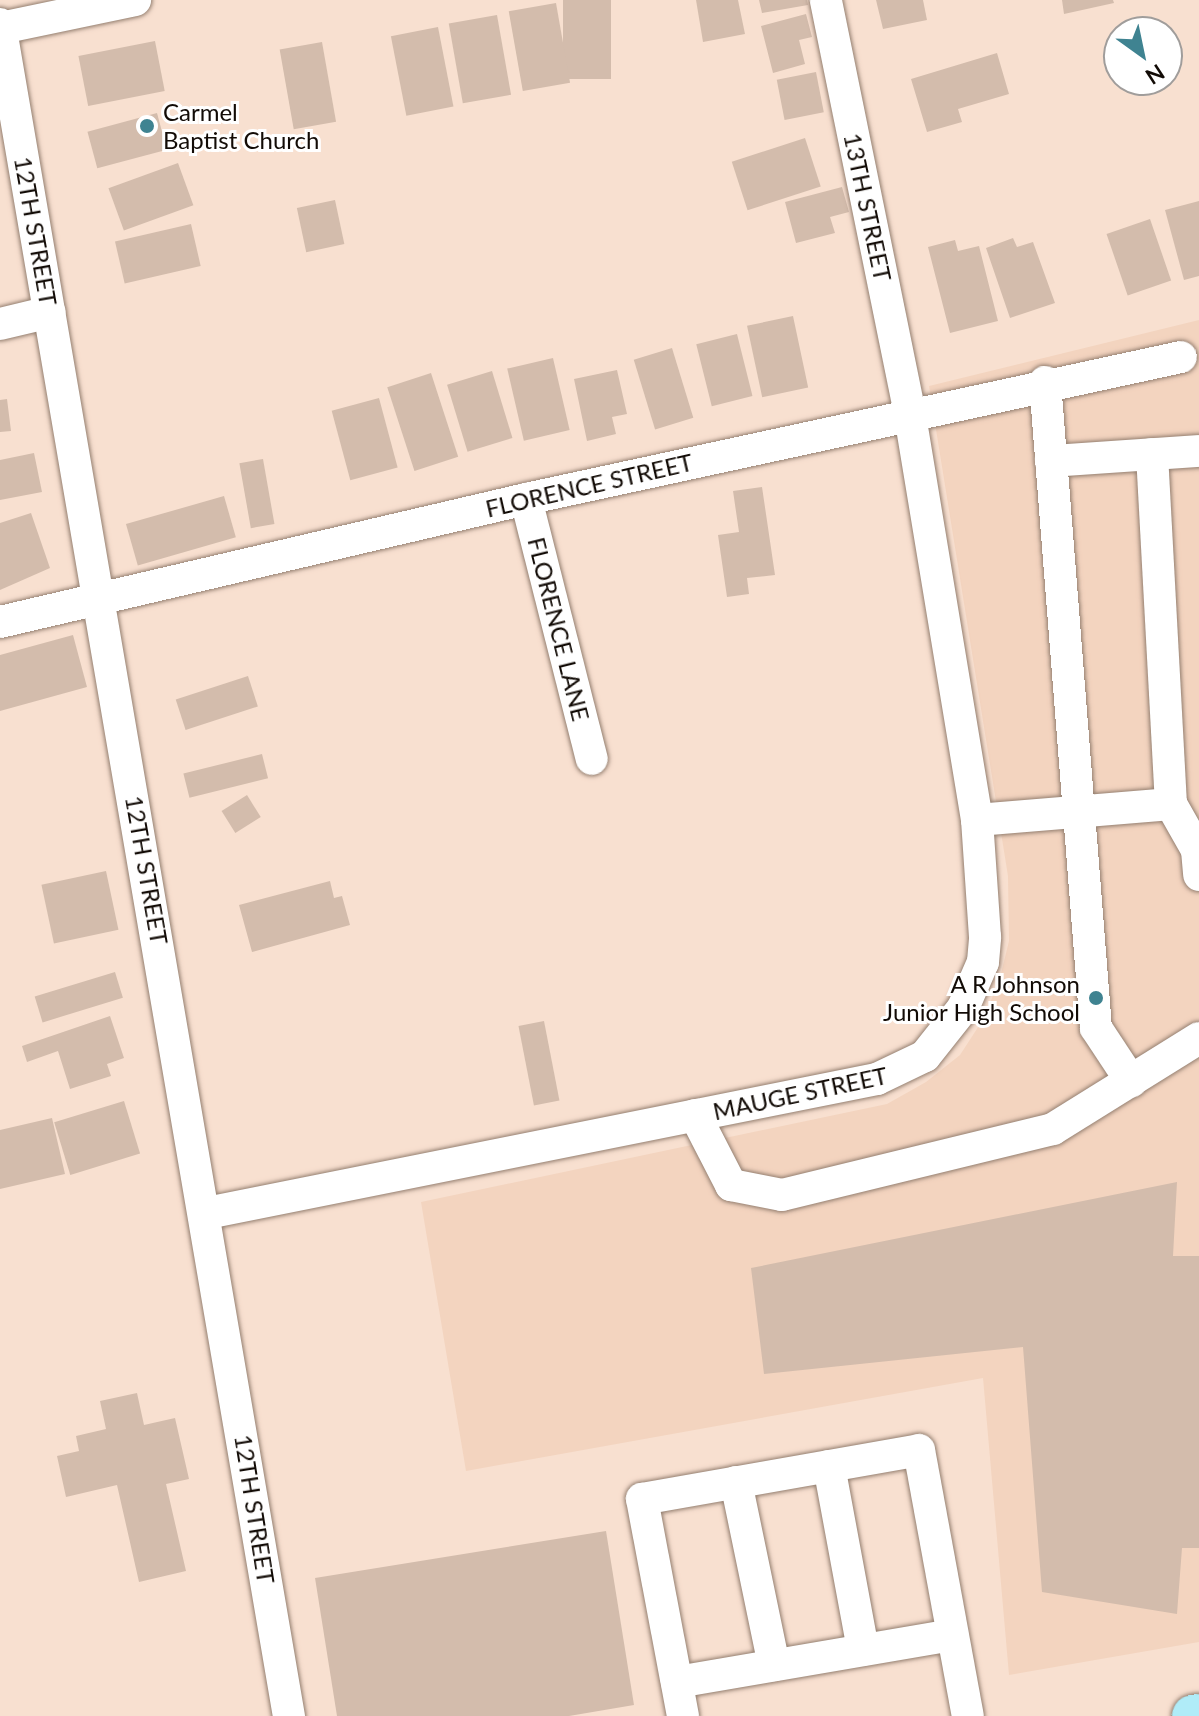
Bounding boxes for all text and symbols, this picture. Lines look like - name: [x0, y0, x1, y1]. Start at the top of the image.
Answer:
- north arrow: [1103, 16, 1183, 96]
- text: N: [1141, 59, 1170, 91]
- place label: Carmel Baptist Church: [163, 98, 319, 154]
- marker: Carmel Baptist Church: [138, 117, 156, 135]
- street label: 13TH STREET: [838, 130, 898, 284]
- street label: 12TH STREET: [9, 154, 63, 308]
- street label: FLORENCE STREET: [483, 447, 695, 523]
- street label: FLORENCE LANE: [522, 534, 596, 724]
- street label: 12TH STREET: [120, 793, 174, 947]
- place label: A R Johnson Junior High School: [883, 970, 1080, 1026]
- marker: A R Johnson Junior High School: [1087, 989, 1105, 1007]
- street label: MAUGE STREET: [710, 1060, 890, 1126]
- street label: 12TH STREET: [229, 1432, 281, 1586]

